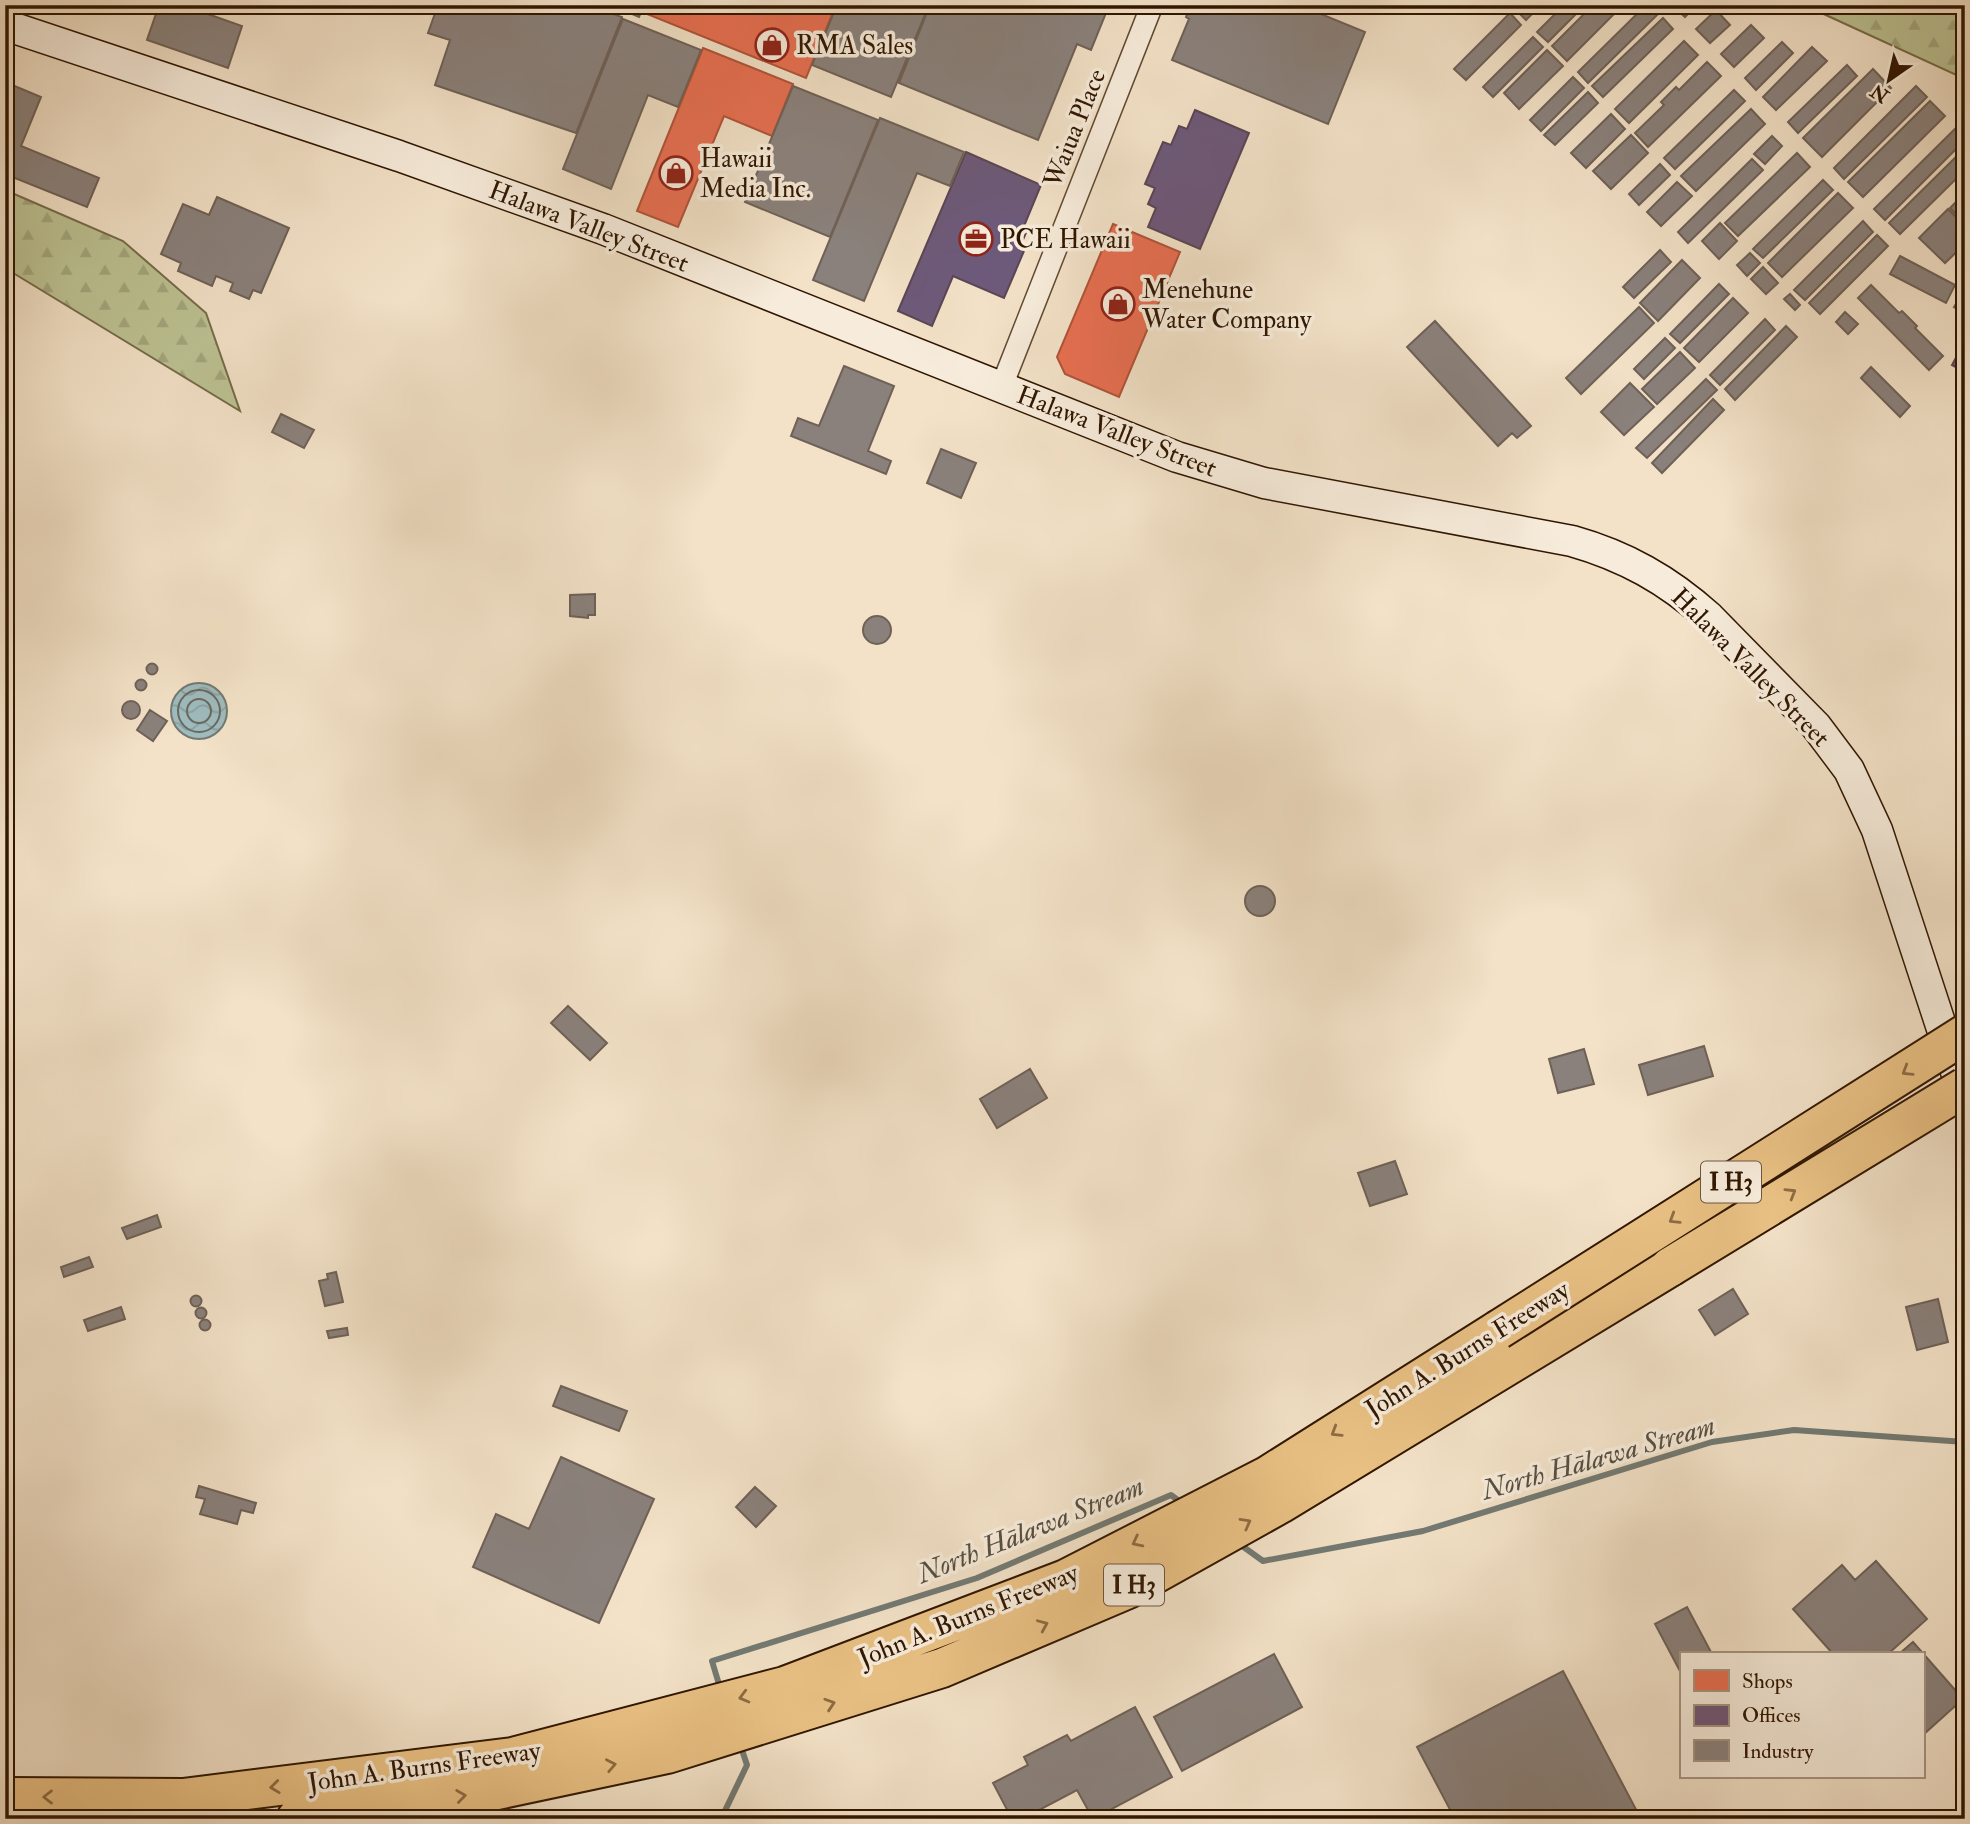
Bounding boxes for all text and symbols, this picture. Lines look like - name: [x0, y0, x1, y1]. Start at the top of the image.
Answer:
- shop icon: RMA Sales: [753, 26, 791, 64]
- place label: RMA Sales: [796, 30, 913, 62]
- north arrow: [1854, 46, 1924, 116]
- street label: Waiua Place: [1036, 64, 1113, 193]
- text: N: [1865, 78, 1895, 109]
- place label: Hawaii Media Inc.: [700, 143, 811, 205]
- shop icon: Hawaii Media Inc.: [657, 154, 695, 192]
- street label: Halawa Valley Street: [484, 174, 693, 280]
- office icon: PCE Hawaii: [957, 220, 995, 258]
- place label: PCE Hawaii: [1000, 224, 1131, 256]
- place label: Menehune Water Company: [1141, 274, 1312, 337]
- shop icon: Menehune Water Company: [1099, 285, 1137, 323]
- street label: Halawa Valley Street: [1012, 379, 1221, 485]
- street label: Halawa Valley Street: [1664, 582, 1836, 754]
- one-way arrow: [1902, 1062, 1915, 1075]
- road number: I H3: [1701, 1162, 1761, 1202]
- one-way arrow: [1783, 1189, 1796, 1202]
- one-way arrow: [1668, 1210, 1681, 1223]
- street label: John A. Burns Freeway: [1359, 1274, 1576, 1426]
- water label: North Hālawa Stream: [1476, 1408, 1719, 1509]
- one-way arrow: [1331, 1424, 1344, 1437]
- water label: North Hālawa Stream: [910, 1469, 1149, 1592]
- one-way arrow: [1239, 1518, 1251, 1531]
- one-way arrow: [1132, 1534, 1144, 1547]
- street label: John A. Burns Freeway: [853, 1557, 1084, 1675]
- road number: I H3: [1104, 1564, 1164, 1605]
- one-way arrow: [1036, 1619, 1048, 1633]
- legend: [1680, 1652, 1924, 1778]
- text: Shops: [1742, 1668, 1793, 1695]
- one-way arrow: [738, 1689, 750, 1703]
- one-way arrow: [823, 1698, 836, 1712]
- text: Offices: [1742, 1702, 1800, 1729]
- street label: John A. Burns Freeway: [305, 1735, 543, 1799]
- text: Industry: [1742, 1738, 1814, 1765]
- one-way arrow: [605, 1759, 617, 1774]
- one-way arrow: [269, 1779, 281, 1794]
- one-way arrow: [42, 1789, 53, 1805]
- one-way arrow: [455, 1789, 467, 1804]

